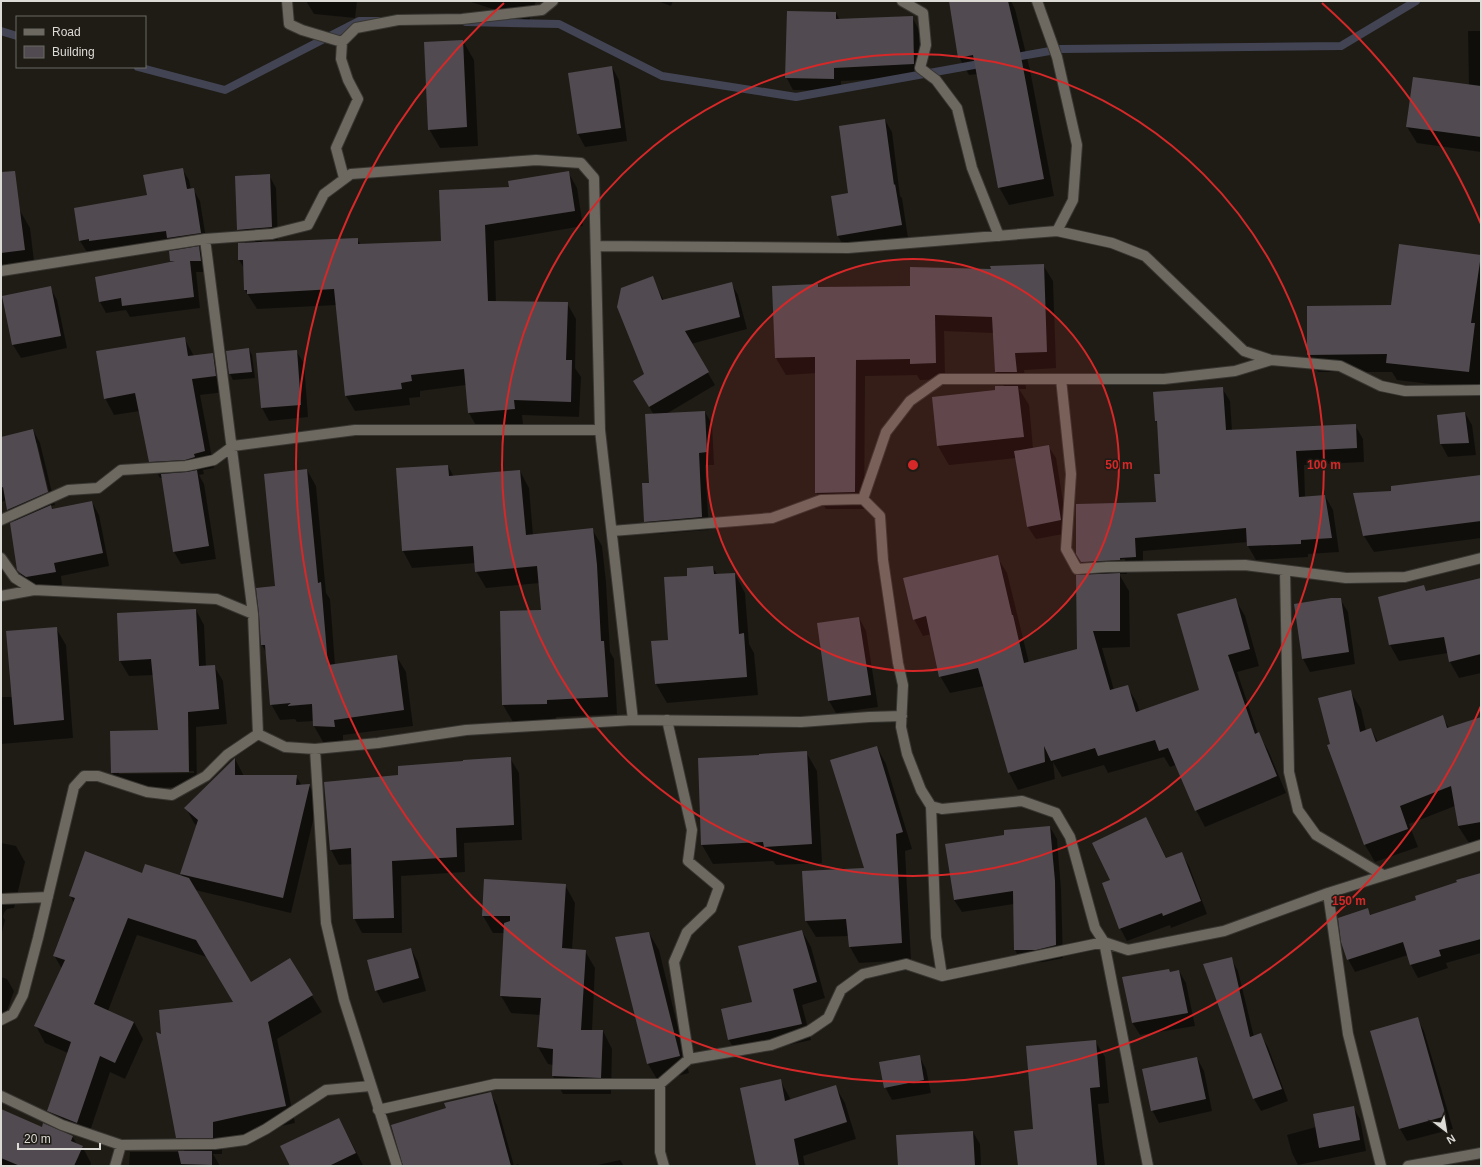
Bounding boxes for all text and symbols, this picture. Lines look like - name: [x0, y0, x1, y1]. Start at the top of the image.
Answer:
- legend: [16, 16, 146, 68]
- text: Road: [52, 25, 81, 39]
- text: Building: [52, 45, 95, 59]
- centre of rings: [906, 458, 920, 472]
- text: 50 m: [1105, 458, 1133, 472]
- text: 100 m: [1307, 458, 1341, 472]
- text: 150 m: [1332, 894, 1366, 908]
- north arrow: [1426, 1111, 1466, 1151]
- scale bar: [18, 1125, 100, 1151]
- text: 20 m: [24, 1132, 51, 1146]
- text: N: [1445, 1132, 1458, 1147]

